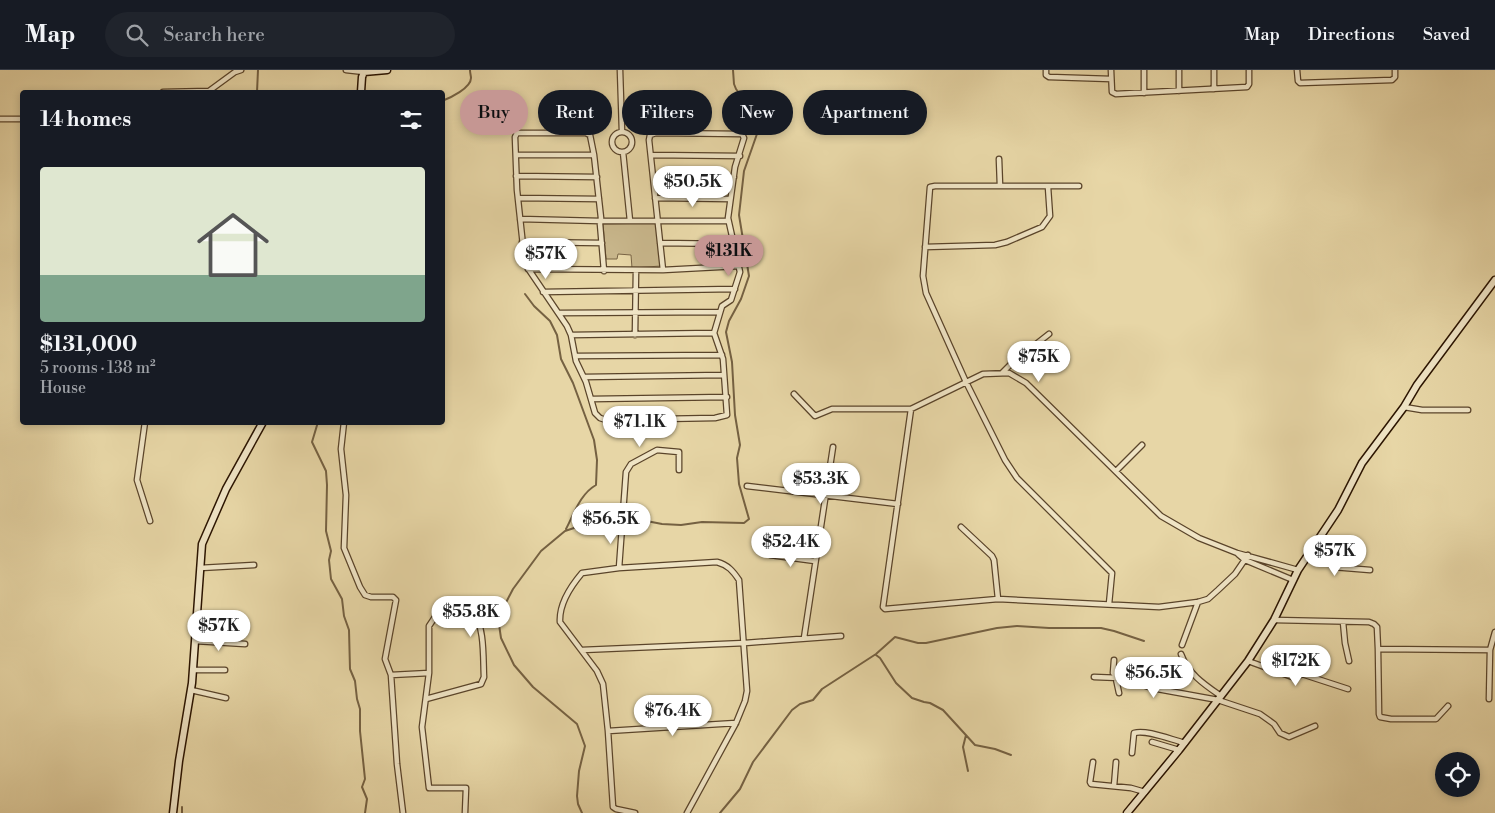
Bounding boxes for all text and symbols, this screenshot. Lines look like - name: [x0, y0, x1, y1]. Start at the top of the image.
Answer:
- search box: [105, 12, 455, 57]
- text: Map: [25, 20, 75, 50]
- icon: search: [123, 21, 151, 49]
- text: Search here: [163, 23, 265, 47]
- text: Map: [1244, 23, 1280, 46]
- text: Directions: [1308, 23, 1395, 46]
- text: Saved: [1423, 23, 1470, 46]
- chip: Buy: [460, 90, 528, 135]
- chip: Rent: [538, 90, 612, 135]
- chip: Filters: [622, 90, 712, 135]
- chip: New: [722, 90, 793, 135]
- chip: Apartment: [803, 90, 927, 135]
- icon: filters: [397, 106, 425, 134]
- text: 14 homes: [40, 107, 131, 133]
- pin: $50.5K: [652, 166, 734, 208]
- text: $50.5K: [664, 172, 722, 192]
- icon: home: [188, 200, 278, 290]
- pin: $131K: [694, 234, 764, 277]
- pin: $57K: [516, 238, 576, 280]
- text: $131K: [705, 241, 753, 261]
- text: $57K: [525, 244, 567, 264]
- text: $131,000: [40, 332, 137, 358]
- pin: $75K: [1009, 340, 1069, 383]
- text: $75K: [1018, 347, 1060, 367]
- text: 5 rooms · 138 m²: [40, 358, 156, 378]
- text: House: [40, 378, 86, 398]
- pin: $71.1K: [599, 406, 681, 448]
- text: $71.1K: [614, 412, 666, 432]
- pin: $53.3K: [780, 462, 862, 505]
- text: $53.3K: [793, 469, 849, 489]
- pin: $56.5K: [570, 502, 652, 545]
- text: $56.5K: [583, 509, 639, 529]
- pin: $52.4K: [750, 526, 832, 568]
- text: $52.4K: [762, 532, 820, 552]
- pin: $57K: [1305, 534, 1365, 577]
- text: $57K: [1314, 541, 1356, 561]
- pin: $55.8K: [430, 596, 512, 638]
- text: $55.8K: [443, 602, 499, 622]
- pin: $57K: [189, 610, 249, 652]
- text: $57K: [198, 616, 240, 636]
- pin: $172K: [1261, 644, 1331, 687]
- text: $172K: [1272, 651, 1320, 671]
- pin: $56.5K: [1113, 656, 1195, 699]
- text: $56.5K: [1126, 663, 1182, 683]
- pin: $76.4K: [632, 694, 714, 737]
- text: $76.4K: [645, 701, 701, 721]
- map controls: [1435, 752, 1480, 797]
- button: locate: [1435, 752, 1480, 797]

